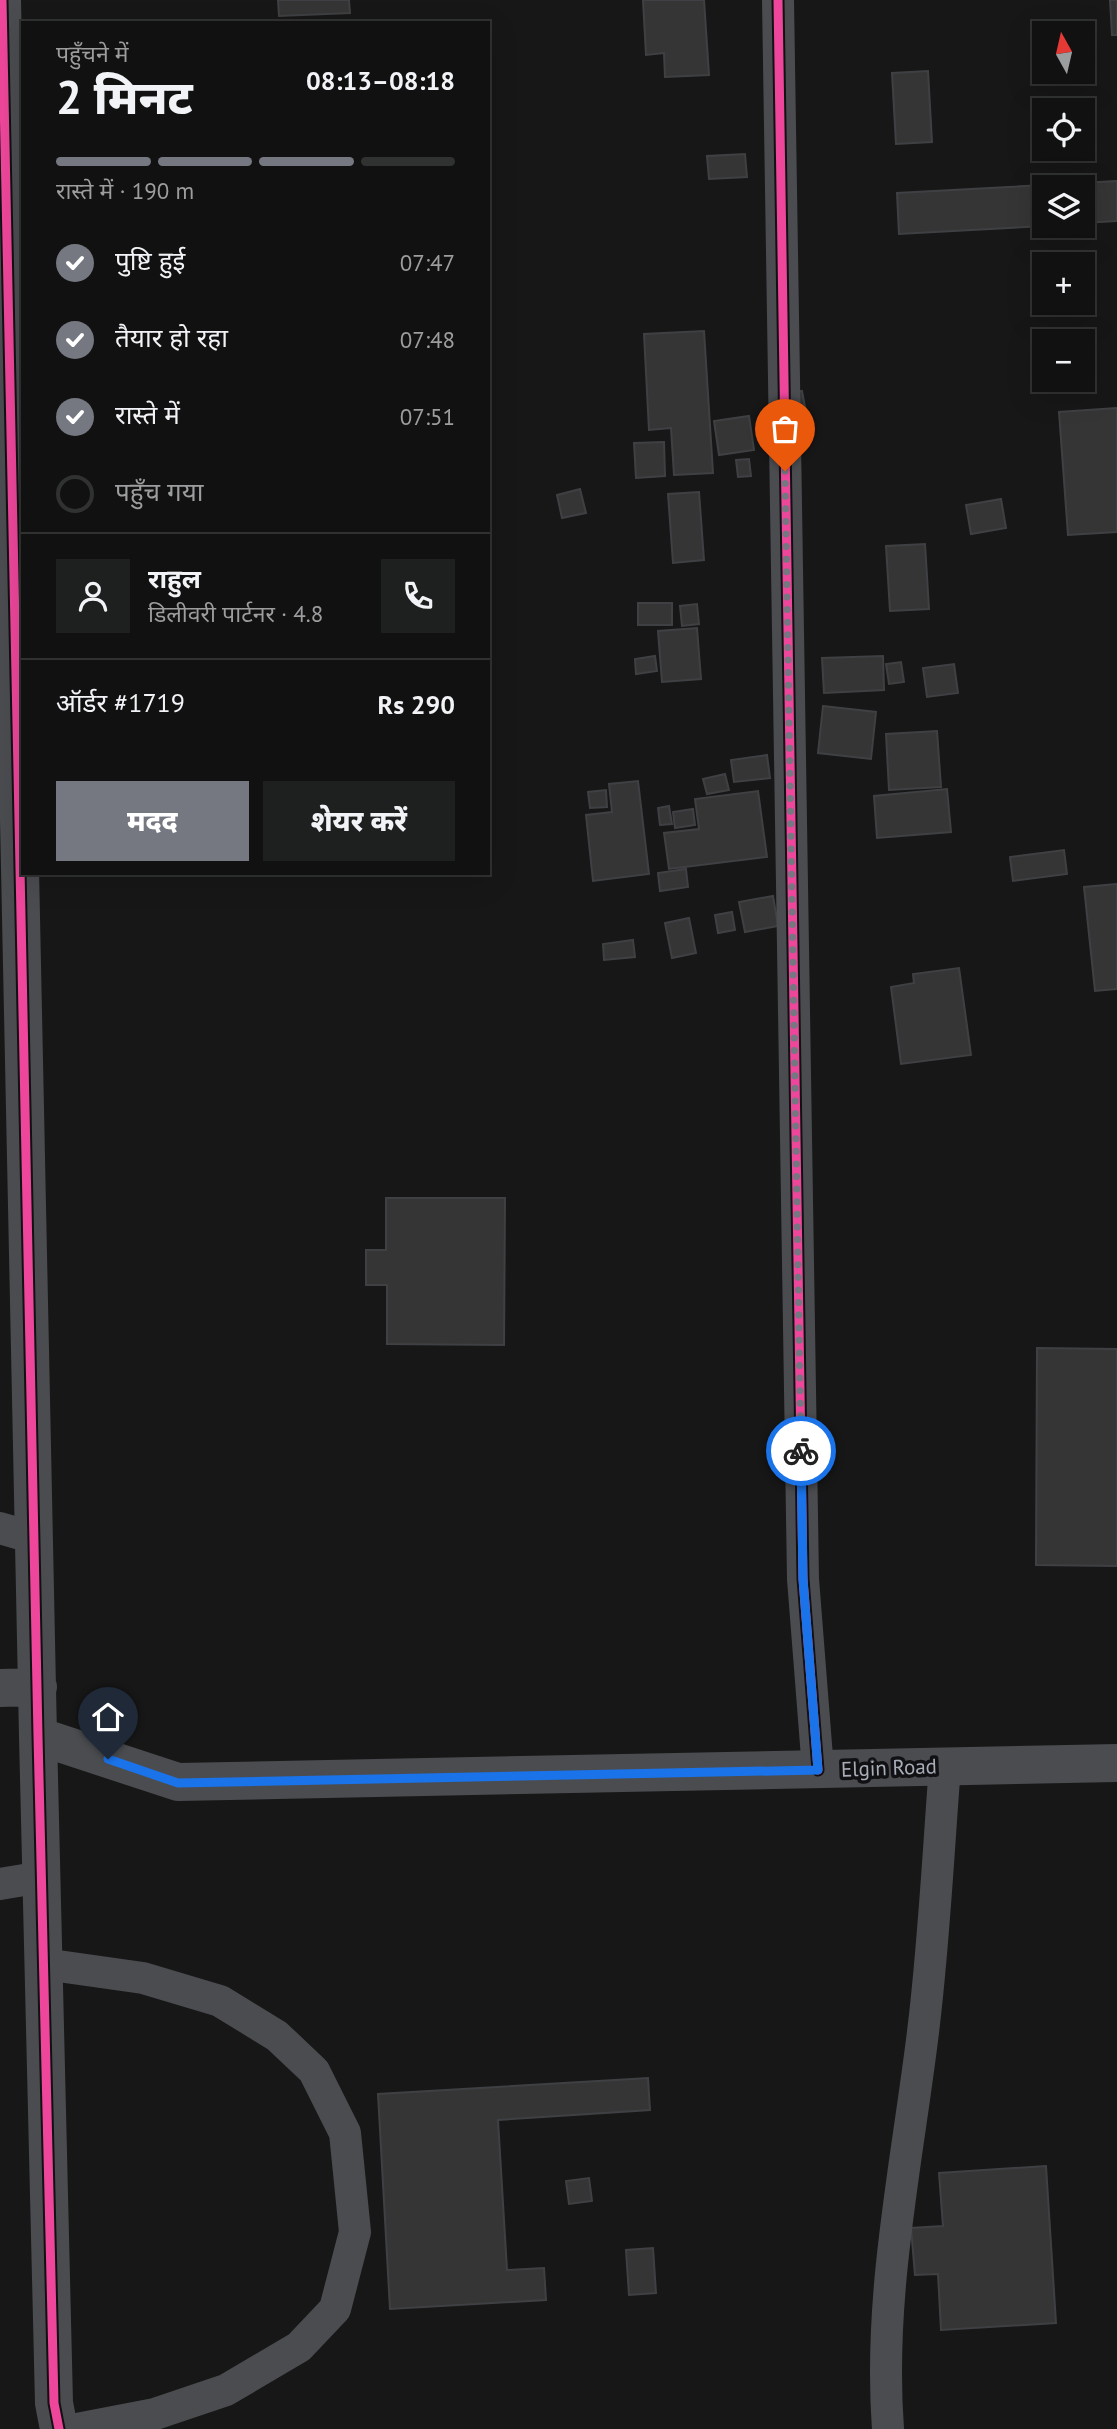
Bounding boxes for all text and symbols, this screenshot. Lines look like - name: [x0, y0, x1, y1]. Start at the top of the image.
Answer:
- north arrow: [1032, 21, 1096, 84]
- map controls: [1032, 21, 1095, 392]
- text: पहुँचने में: [56, 39, 129, 68]
- text: 08:13–08:18: [306, 64, 455, 97]
- text: 2 मिनट: [56, 67, 193, 127]
- button: locate: [1032, 98, 1095, 161]
- button: layers: [1032, 175, 1095, 238]
- text: रास्ते में · 190 m: [56, 176, 194, 205]
- icon: check: [56, 244, 94, 282]
- text: पुष्टि हुई: [115, 244, 185, 277]
- text: 07:47: [400, 248, 455, 277]
- button: +: [1032, 252, 1095, 315]
- icon: check: [56, 321, 94, 359]
- text: तैयार हो रहा: [115, 321, 228, 354]
- text: 07:48: [400, 325, 455, 354]
- button: −: [1032, 329, 1095, 392]
- icon: check: [56, 398, 94, 436]
- text: रास्ते में: [115, 398, 180, 431]
- pin: [755, 399, 815, 471]
- text: 07:51: [400, 402, 455, 431]
- icon: bag: [766, 410, 804, 448]
- text: पहुँच गया: [115, 475, 203, 508]
- button: person: [56, 559, 130, 633]
- button: phone: [381, 559, 455, 633]
- text: राहुल: [148, 562, 201, 595]
- text: डिलीवरी पार्टनर · 4.8: [148, 599, 323, 628]
- text: ऑर्डर #1719: [56, 686, 185, 719]
- text: Rs 290: [378, 688, 455, 721]
- button: मदद: [56, 781, 249, 861]
- button: शेयर करें: [263, 781, 455, 861]
- courier: [766, 1416, 836, 1486]
- icon: bike: [782, 1432, 820, 1470]
- pin: [78, 1687, 138, 1759]
- icon: home: [89, 1698, 127, 1736]
- street label: Elgin Road: [841, 1752, 937, 1783]

